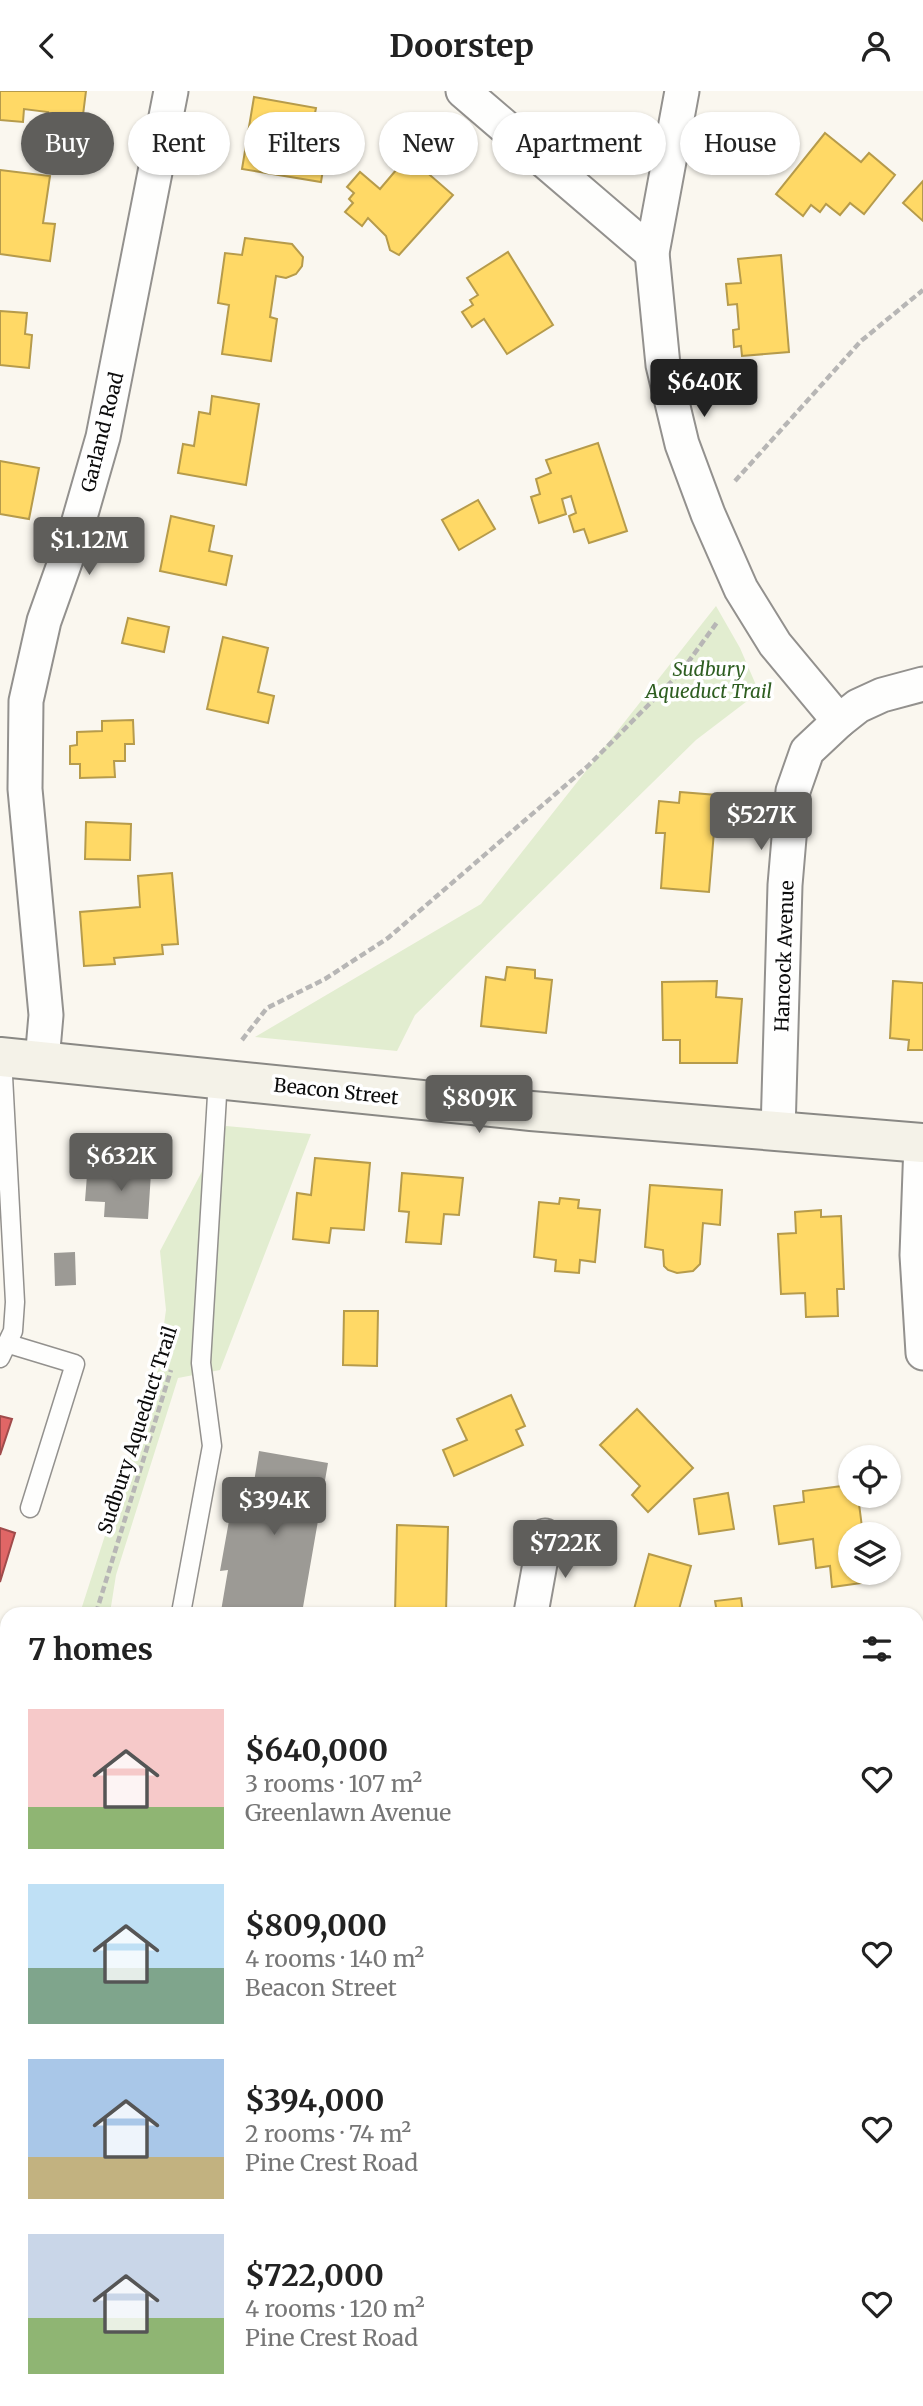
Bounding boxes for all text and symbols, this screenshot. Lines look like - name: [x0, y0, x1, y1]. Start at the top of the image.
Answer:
- text: Doorstep: [389, 26, 534, 66]
- icon: back: [28, 27, 66, 65]
- icon: person: [857, 27, 895, 65]
- chip: Buy: [21, 112, 114, 175]
- chip: Rent: [128, 112, 230, 175]
- chip: Filters: [244, 112, 365, 175]
- chip: New: [379, 112, 478, 175]
- chip: Apartment: [492, 112, 666, 175]
- chip: House: [680, 112, 800, 175]
- pin: $640K: [655, 359, 753, 419]
- text: $640K: [666, 367, 742, 396]
- street label: Garland Road: [76, 370, 128, 494]
- pin: $1.12M: [32, 517, 146, 577]
- text: $1.12M: [49, 525, 129, 554]
- park label: Sudbury Aqueduct Trail: [644, 657, 772, 703]
- pin: $527K: [712, 793, 810, 852]
- text: $527K: [726, 800, 796, 829]
- street label: Hancock Avenue: [769, 880, 799, 1032]
- street label: Beacon Street: [272, 1073, 400, 1110]
- pin: $809K: [430, 1075, 528, 1135]
- text: $809K: [441, 1083, 517, 1112]
- pin: $632K: [72, 1133, 170, 1193]
- text: $632K: [85, 1141, 157, 1170]
- street label: Sudbury Aqueduct Trail: [92, 1323, 182, 1537]
- map controls: [838, 1445, 901, 1585]
- button: locate: [838, 1445, 901, 1508]
- pin: $394K: [225, 1477, 323, 1537]
- text: $394K: [238, 1485, 310, 1514]
- pin: $722K: [516, 1521, 614, 1580]
- button: layers: [838, 1522, 901, 1585]
- text: $722K: [529, 1528, 601, 1557]
- text: 7 homes: [28, 1630, 153, 1668]
- icon: filters: [858, 1630, 896, 1668]
- text: $640,000: [245, 1731, 388, 1769]
- icon: home: [84, 1737, 168, 1821]
- icon: heart: [858, 1760, 896, 1798]
- text: 3 rooms · 107 m²: [245, 1769, 422, 1798]
- text: Greenlawn Avenue: [245, 1798, 451, 1827]
- text: $809,000: [245, 1906, 387, 1944]
- icon: home: [84, 1912, 168, 1996]
- icon: heart: [858, 1935, 896, 1973]
- text: 4 rooms · 140 m²: [245, 1944, 424, 1973]
- text: Beacon Street: [245, 1973, 397, 2002]
- text: $394,000: [245, 2081, 384, 2119]
- icon: home: [84, 2087, 168, 2171]
- icon: heart: [858, 2110, 896, 2148]
- text: 2 rooms · 74 m²: [245, 2119, 411, 2148]
- text: Pine Crest Road: [245, 2148, 418, 2177]
- text: $722,000: [245, 2256, 384, 2294]
- icon: home: [84, 2262, 168, 2346]
- icon: heart: [858, 2285, 896, 2323]
- text: 4 rooms · 120 m²: [245, 2294, 425, 2323]
- text: Pine Crest Road: [245, 2323, 418, 2352]

